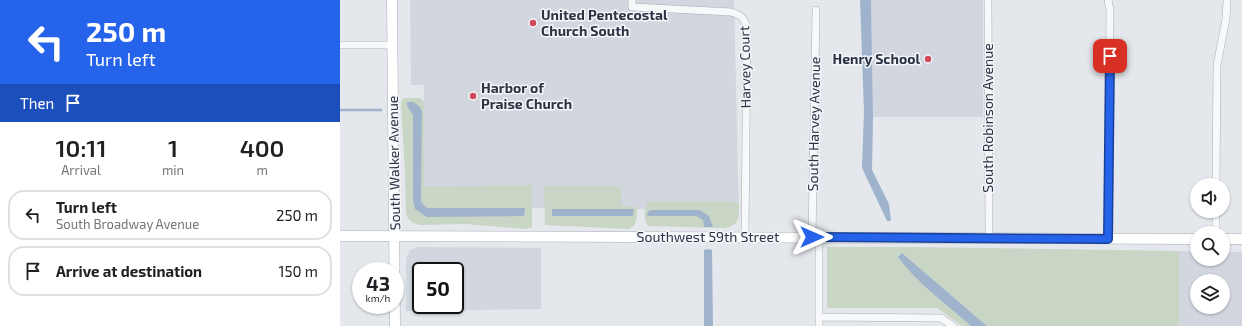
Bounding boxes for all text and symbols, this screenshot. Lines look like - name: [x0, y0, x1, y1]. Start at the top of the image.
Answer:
- place label: United Pentecostal Church South: [541, 6, 668, 39]
- text: 250 m: [86, 14, 166, 48]
- icon: left: [20, 16, 72, 68]
- marker: United Pentecostal Church South: [528, 18, 538, 28]
- street label: Harvey Court: [735, 26, 754, 108]
- pin: [1093, 39, 1127, 73]
- street label: South Robinson Avenue: [979, 43, 996, 193]
- icon: arrive: [1099, 45, 1121, 67]
- text: Turn left: [86, 48, 156, 70]
- place label: Henry School: [833, 50, 920, 67]
- marker: Henry School: [923, 54, 933, 64]
- street label: South Harvey Avenue: [804, 57, 823, 191]
- place label: Harbor of Praise Church: [481, 79, 572, 112]
- marker: Harbor of Praise Church: [468, 91, 478, 101]
- icon: arrive: [62, 92, 84, 114]
- text: Then: [20, 94, 54, 112]
- street label: South Walker Avenue: [384, 96, 403, 230]
- text: 10:11: [56, 133, 106, 162]
- text: 1: [168, 133, 178, 162]
- text: 400: [240, 133, 284, 162]
- text: Arrival: [61, 162, 101, 178]
- text: min: [162, 162, 184, 178]
- text: m: [256, 162, 268, 178]
- map controls: [1190, 178, 1230, 314]
- button: sound: [1190, 178, 1230, 218]
- text: Turn left: [56, 198, 117, 216]
- icon: left: [22, 204, 44, 226]
- text: 250 m: [276, 206, 318, 224]
- text: South Broadway Avenue: [56, 216, 199, 232]
- position arrow: [791, 216, 833, 258]
- button: search: [1190, 226, 1230, 266]
- street label: Southwest 59th Street: [637, 228, 779, 245]
- icon: arrive: [22, 260, 44, 282]
- text: Arrive at destination: [56, 262, 202, 280]
- text: 150 m: [278, 262, 318, 280]
- speed limit sign: 50: [412, 262, 464, 314]
- text: 43: [366, 271, 390, 295]
- button: layers: [1190, 274, 1230, 314]
- text: km/h: [366, 292, 390, 304]

